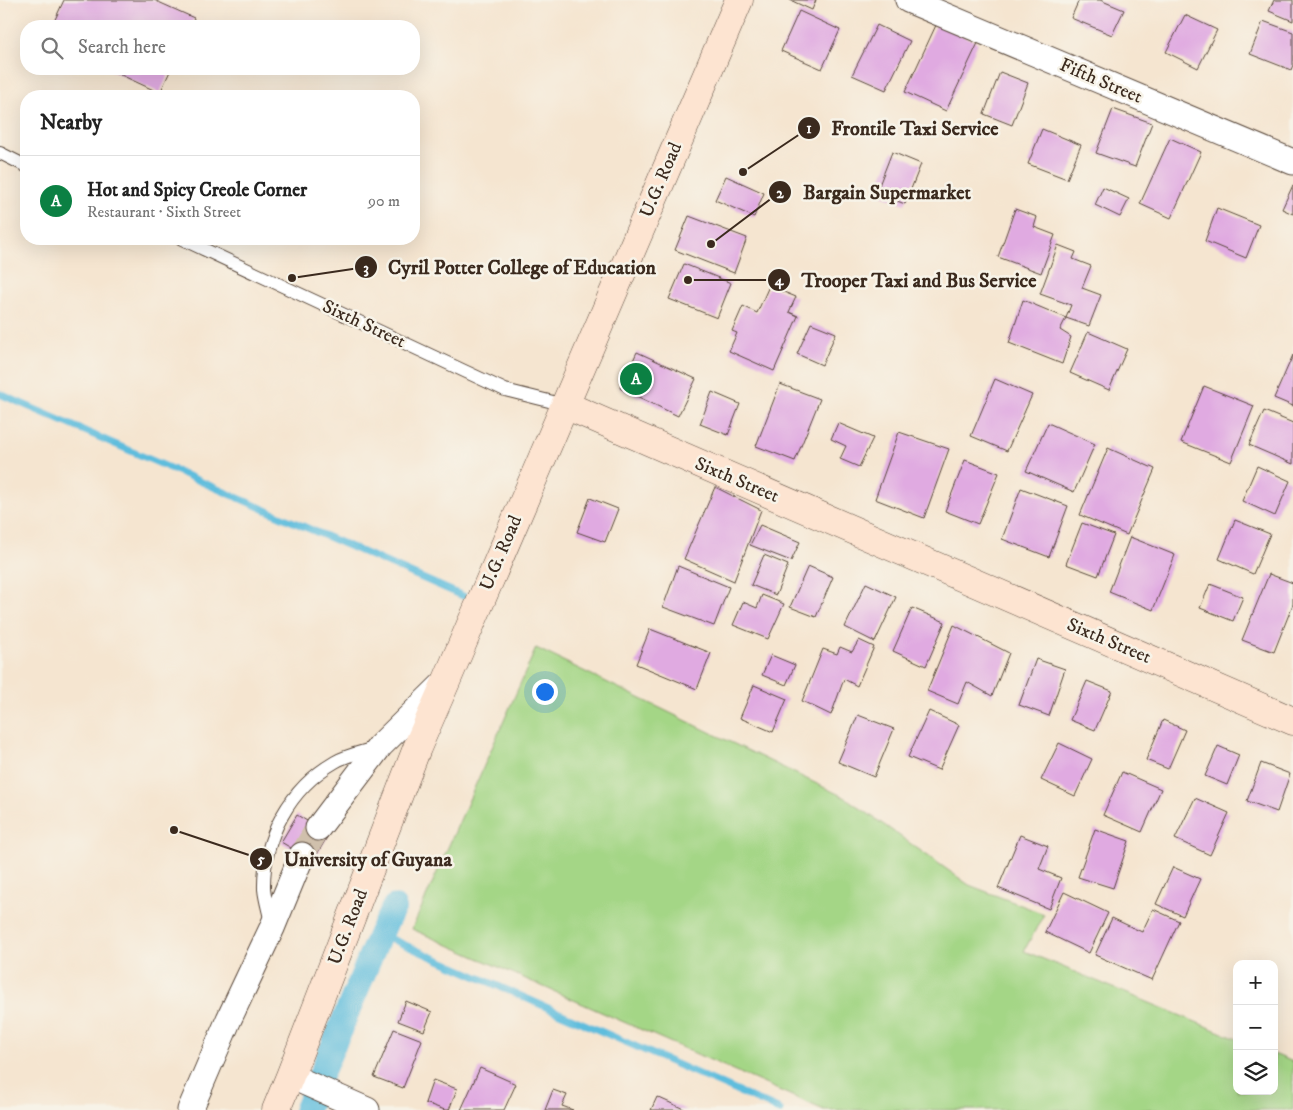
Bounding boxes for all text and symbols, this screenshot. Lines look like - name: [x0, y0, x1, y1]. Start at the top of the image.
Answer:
- search box: [20, 20, 420, 75]
- icon: search: [38, 34, 66, 62]
- text: Search here: [78, 36, 166, 59]
- street label: Fifth Street: [1056, 53, 1146, 109]
- text: Nearby: [40, 110, 102, 136]
- callout: Frontile Taxi Service: [797, 111, 1009, 146]
- text: Frontile Taxi Service: [831, 117, 999, 142]
- text: 1: [806, 119, 812, 138]
- street label: U.G. Road: [635, 138, 687, 221]
- callout: Bargain Supermarket: [768, 175, 981, 210]
- text: Hot and Spicy Creole Corner: [87, 179, 307, 202]
- text: Bargain Supermarket: [803, 181, 972, 206]
- text: 2: [776, 184, 784, 203]
- text: A: [51, 191, 61, 211]
- text: 90 m: [368, 191, 400, 211]
- text: Restaurant · Sixth Street: [87, 202, 241, 222]
- callout: Cyril Potter College of Education: [353, 250, 666, 285]
- text: Cyril Potter College of Education: [388, 256, 656, 281]
- text: 3: [363, 259, 369, 278]
- callout: Trooper Taxi and Bus Service: [767, 263, 1047, 298]
- text: Trooper Taxi and Bus Service: [801, 269, 1037, 294]
- text: 4: [774, 271, 785, 290]
- street label: Sixth Street: [319, 295, 409, 353]
- pin: A: [620, 360, 652, 398]
- street label: Sixth Street: [691, 452, 783, 508]
- street label: U.G. Road: [475, 511, 527, 594]
- street label: Sixth Street: [1063, 613, 1155, 669]
- your location: [532, 679, 558, 705]
- callout: University of Guyana: [249, 841, 462, 876]
- text: University of Guyana: [284, 848, 452, 873]
- text: 5: [256, 850, 265, 869]
- street label: U.G. Road: [323, 885, 373, 968]
- map controls: [1233, 960, 1278, 1095]
- button: +: [1233, 960, 1278, 1005]
- button: −: [1233, 1005, 1278, 1050]
- button: layers: [1233, 1050, 1278, 1095]

